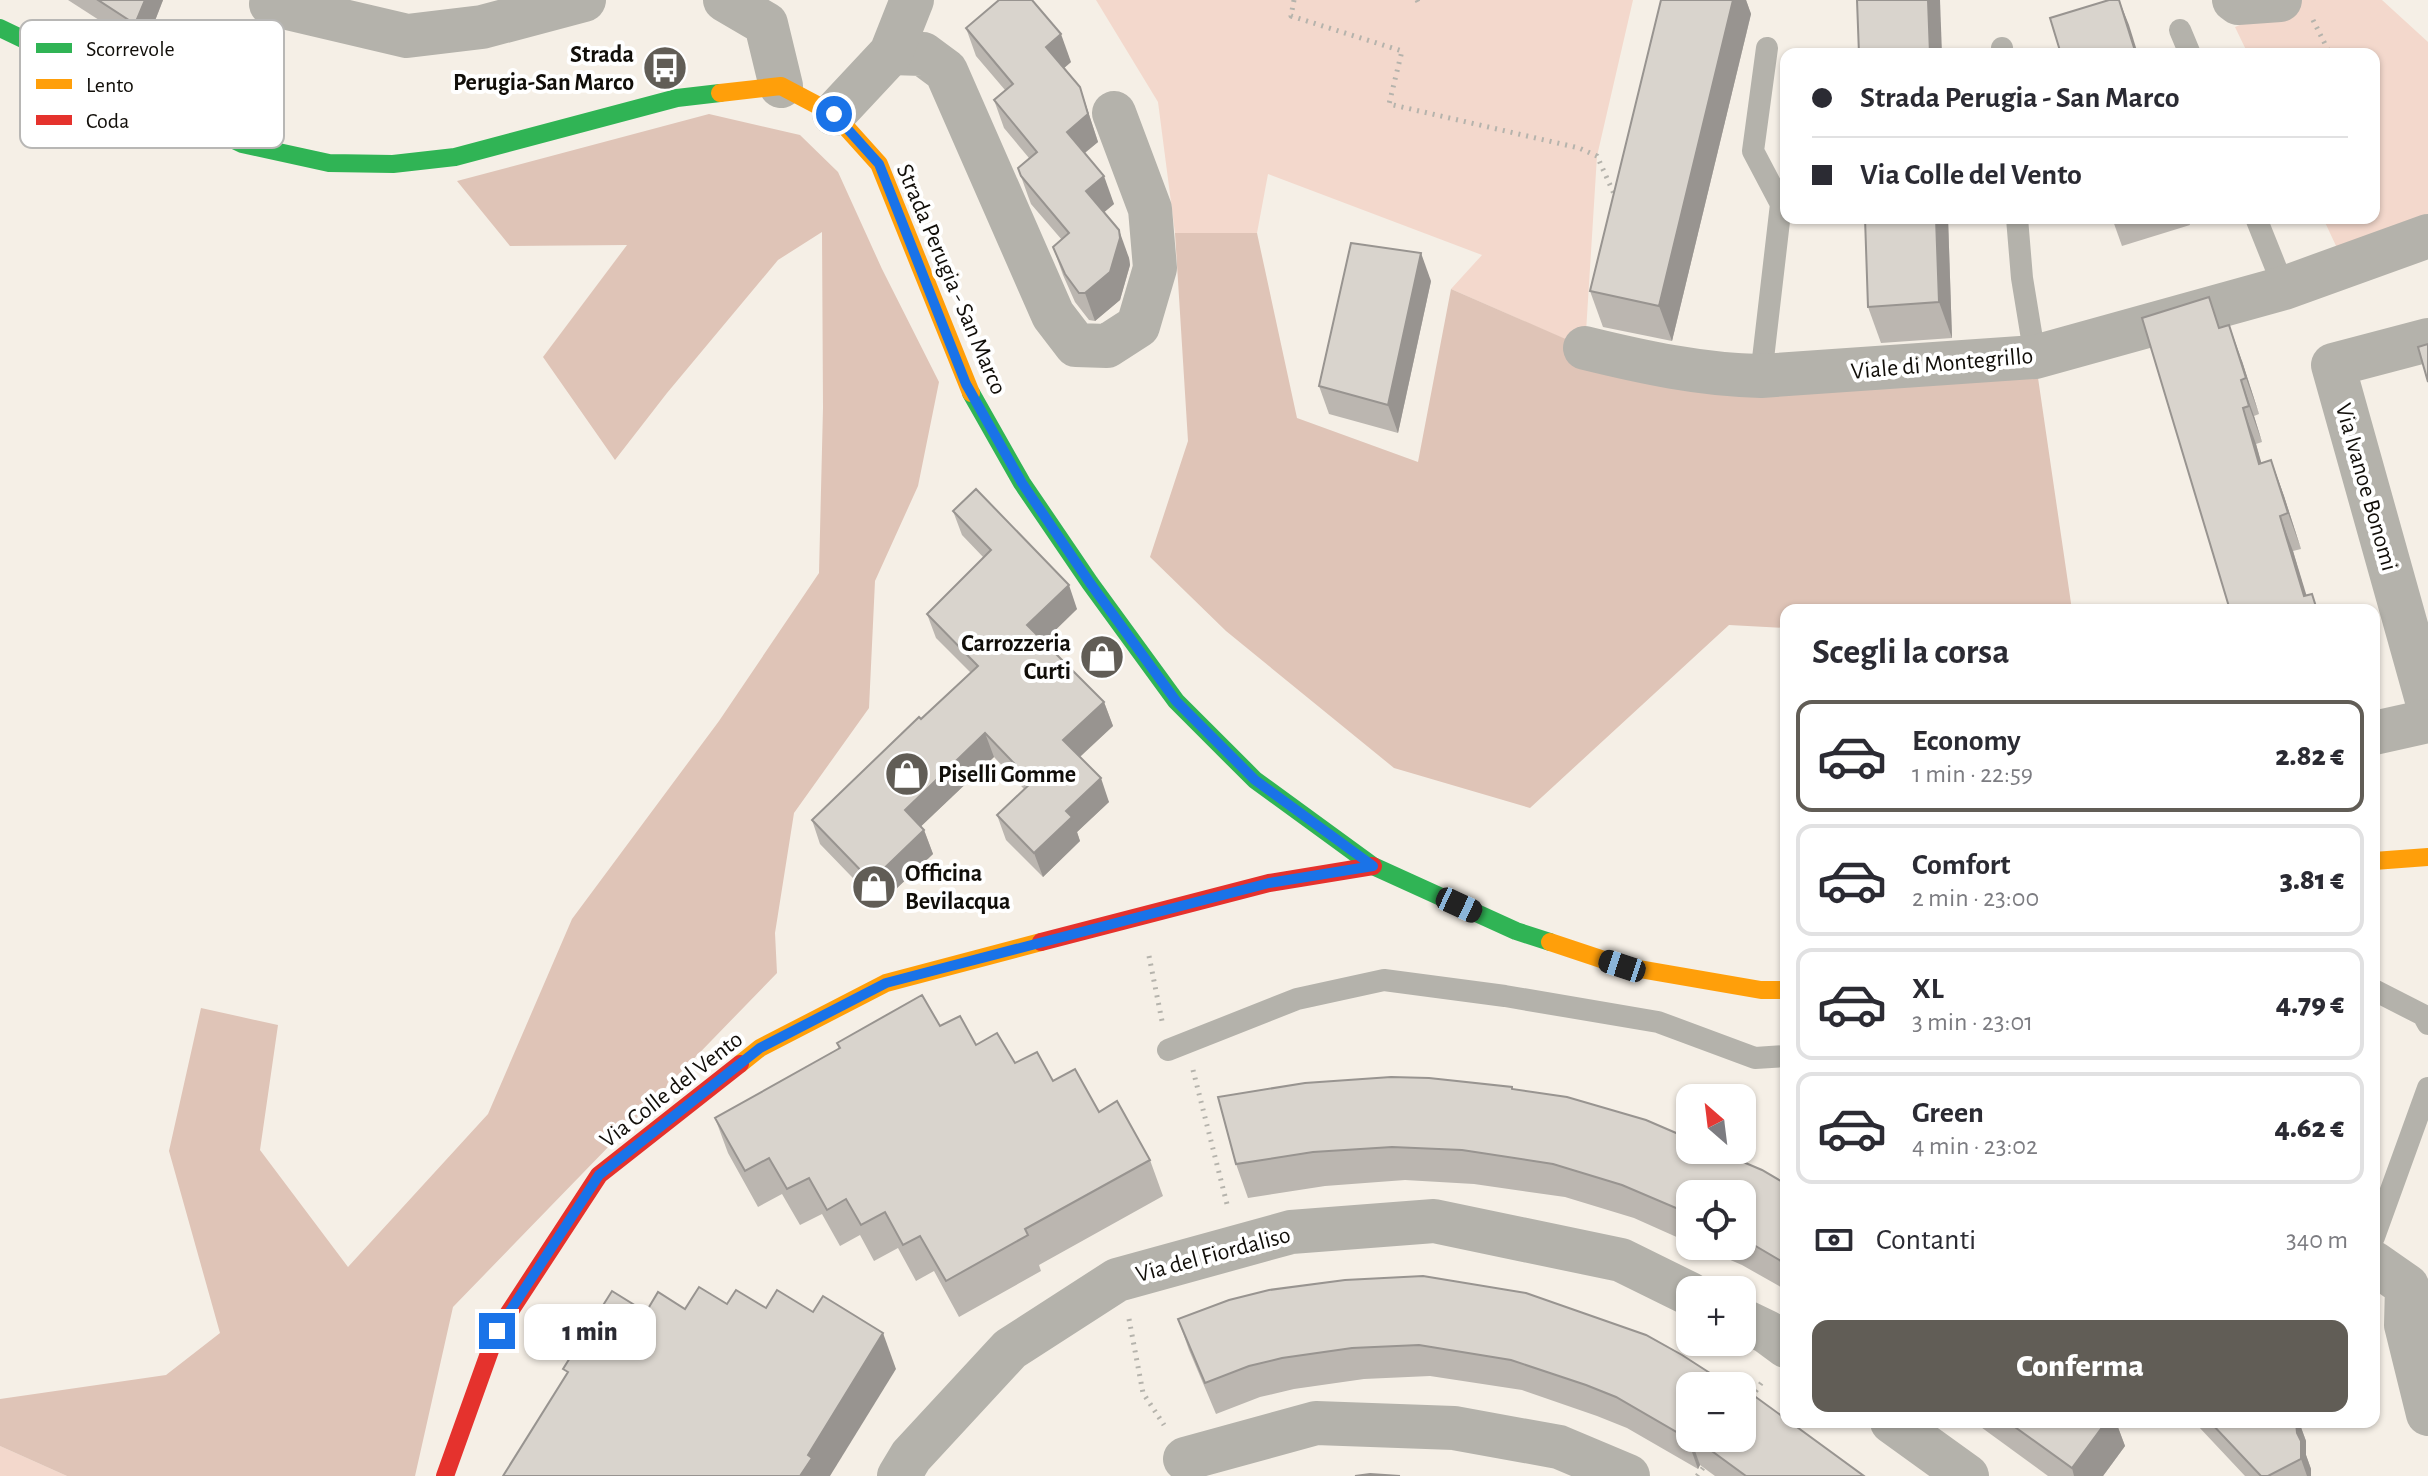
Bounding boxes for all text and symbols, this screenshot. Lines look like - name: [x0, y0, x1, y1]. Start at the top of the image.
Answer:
- legend: [20, 20, 284, 148]
- text: Scorrevole: [86, 38, 175, 60]
- place label: Strada Perugia-San Marco: [453, 43, 634, 95]
- bus stop icon: Strada Perugia-San Marco: [641, 44, 689, 92]
- text: Lento: [86, 74, 134, 96]
- text: Strada Perugia - San Marco: [1860, 83, 2180, 113]
- route start: [816, 96, 852, 132]
- text: Coda: [86, 110, 129, 132]
- text: Via Colle del Vento: [1860, 160, 2082, 190]
- street label: Strada Perugia - San Marco: [892, 161, 1011, 398]
- street label: Viale di Montegrillo: [1850, 344, 2034, 384]
- street label: Via Ivanoe Bonomi: [2331, 401, 2401, 574]
- place label: Carrozzeria Curti: [961, 632, 1071, 684]
- shop icon: Carrozzeria Curti: [1078, 633, 1126, 681]
- text: Scegli la corsa: [1812, 634, 2009, 670]
- icon: car: [1816, 720, 1888, 792]
- text: Economy: [1912, 726, 2021, 756]
- text: 2.82 €: [2275, 741, 2344, 771]
- shop icon: Piselli Gomme: [883, 750, 931, 798]
- text: 1 min · 22:59: [1912, 761, 2033, 787]
- place label: Piselli Gomme: [938, 763, 1076, 787]
- icon: car: [1816, 844, 1888, 916]
- text: Comfort: [1912, 850, 2011, 880]
- place label: Officina Bevilacqua: [905, 862, 1011, 914]
- shop icon: Officina Bevilacqua: [850, 863, 898, 911]
- text: 3.81 €: [2280, 865, 2344, 895]
- car: [1432, 884, 1486, 926]
- text: 2 min · 23:00: [1912, 885, 2039, 911]
- car: [1595, 947, 1649, 985]
- icon: car: [1816, 968, 1888, 1040]
- text: XL: [1912, 974, 1944, 1004]
- text: 4.79 €: [2276, 989, 2344, 1019]
- text: 3 min · 23:01: [1912, 1009, 2033, 1035]
- street label: Via Colle del Vento: [596, 1027, 747, 1153]
- north arrow: [1676, 1084, 1756, 1164]
- map controls: [1676, 1084, 1756, 1452]
- icon: car: [1816, 1092, 1888, 1164]
- text: Green: [1912, 1098, 1984, 1128]
- text: 4.62 €: [2275, 1113, 2344, 1143]
- text: 4 min · 23:02: [1912, 1133, 2038, 1159]
- button: locate: [1676, 1180, 1756, 1260]
- icon: cash: [1812, 1218, 1856, 1262]
- street label: Via del Fiordaliso: [1133, 1223, 1293, 1287]
- text: Contanti: [1876, 1225, 1976, 1255]
- text: 340 m: [2286, 1227, 2348, 1253]
- button: +: [1676, 1276, 1756, 1356]
- callout: 1 min: [525, 1303, 657, 1359]
- route end: [479, 1313, 515, 1349]
- text: 1 min: [562, 1319, 618, 1345]
- button: Conferma: [1812, 1320, 2348, 1412]
- button: −: [1676, 1372, 1756, 1452]

